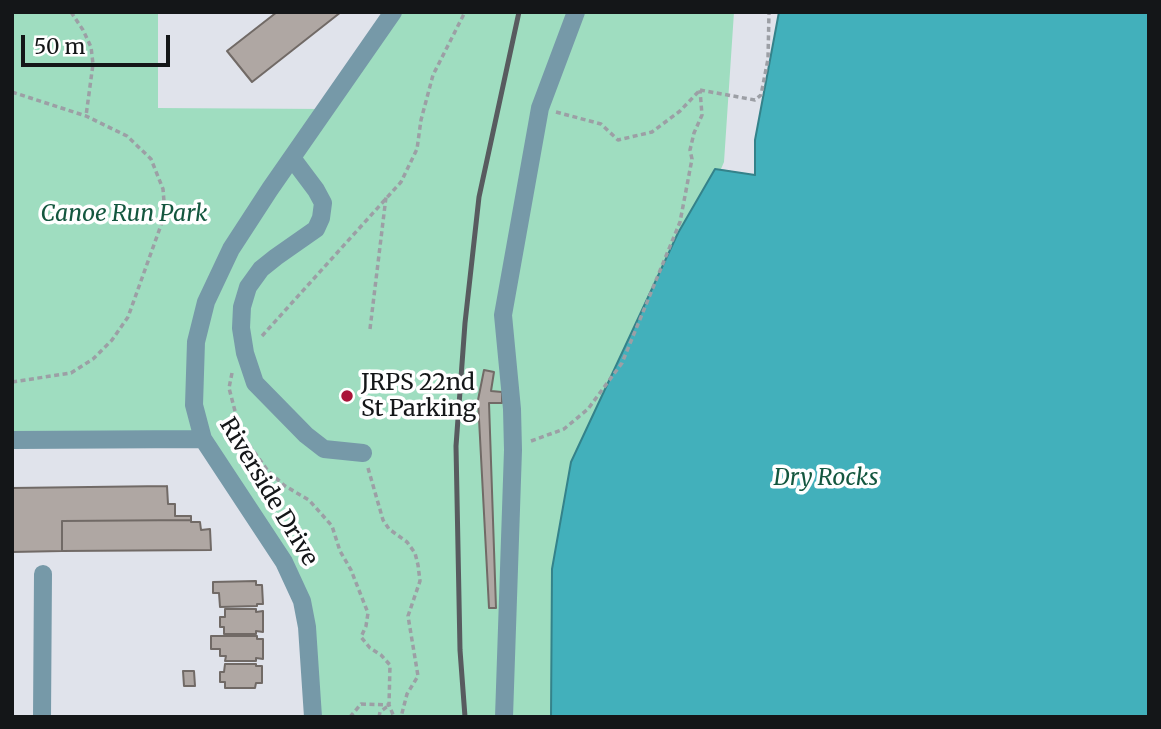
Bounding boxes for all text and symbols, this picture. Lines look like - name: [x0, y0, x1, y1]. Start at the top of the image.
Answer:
- scale bar: [24, 21, 173, 65]
- text: 50 m: [34, 33, 85, 60]
- park label: Canoe Run Park: [40, 200, 208, 228]
- place label: JRPS 22nd St Parking: [361, 369, 476, 423]
- marker: JRPS 22nd St Parking: [339, 388, 355, 404]
- street label: Riverside Drive: [213, 413, 323, 571]
- park label: Dry Rocks: [774, 464, 878, 492]

